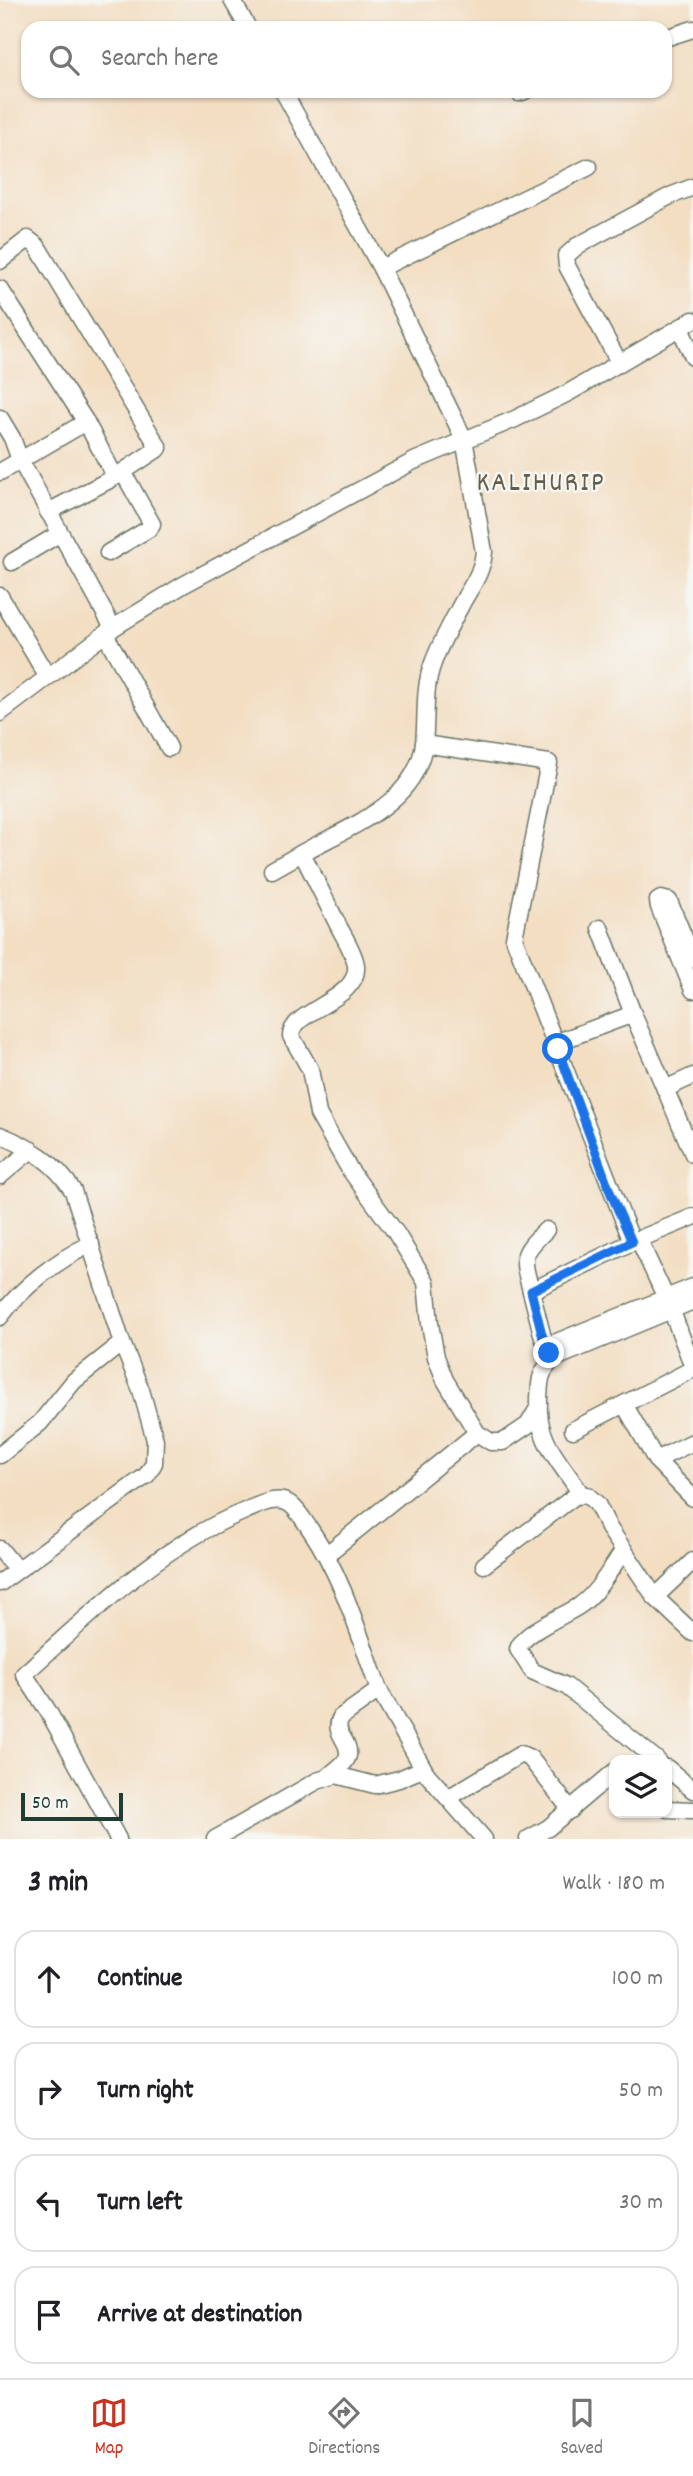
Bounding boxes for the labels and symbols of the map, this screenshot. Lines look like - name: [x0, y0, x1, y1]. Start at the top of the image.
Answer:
- district label: KALIHURIP: [476, 465, 606, 505]
- route start: [542, 1033, 573, 1064]
- route end: [533, 1337, 564, 1368]
- scale bar: [21, 1790, 122, 1822]

